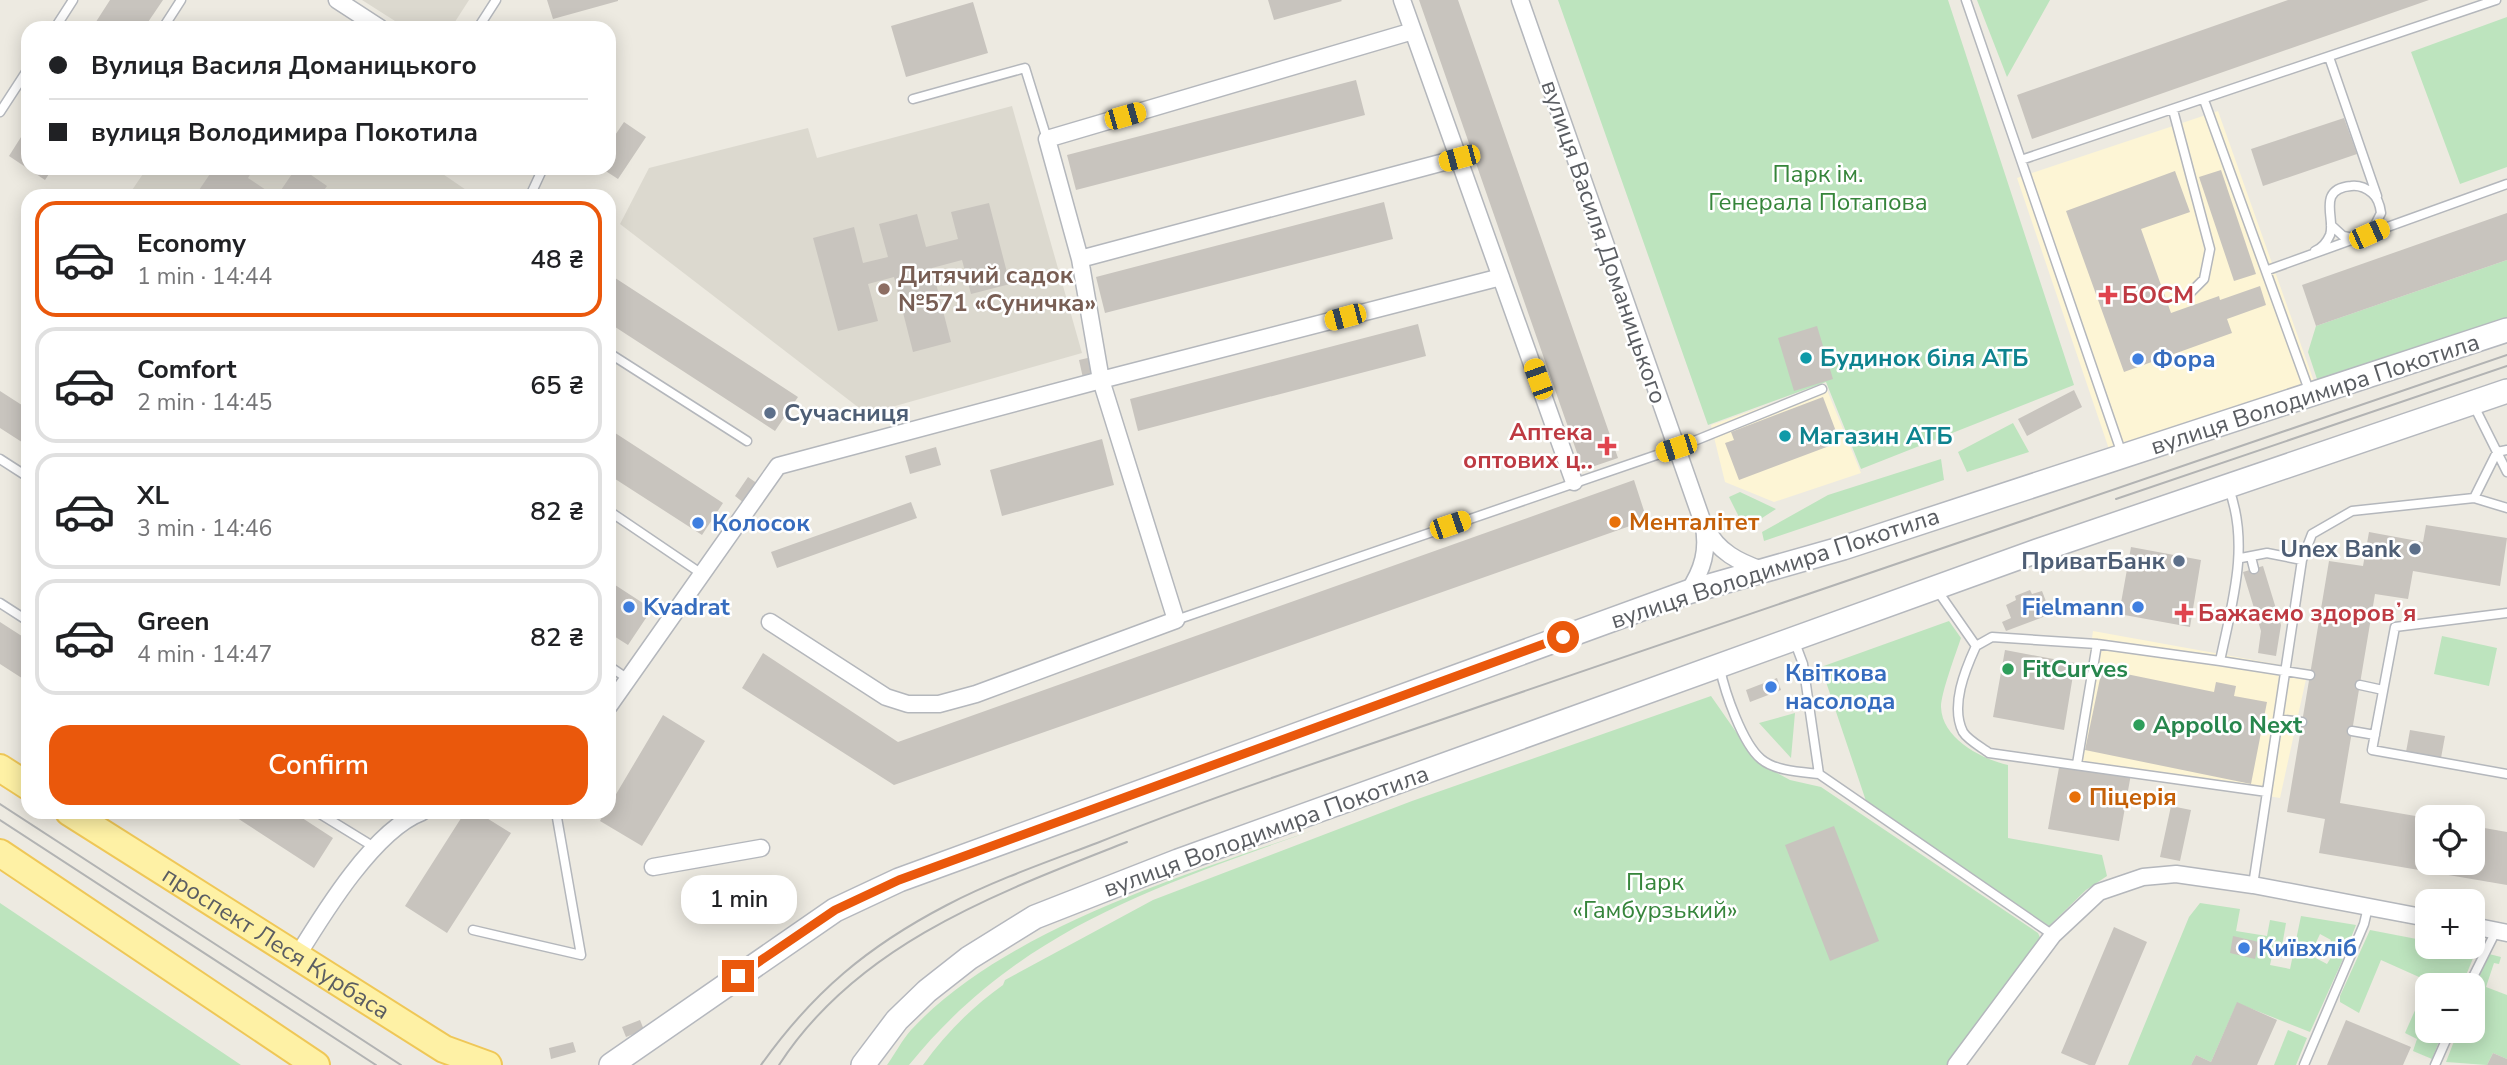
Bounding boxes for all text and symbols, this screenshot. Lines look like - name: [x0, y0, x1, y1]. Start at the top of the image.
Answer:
- text: Вулиця Василя Доманицького: [91, 48, 477, 83]
- street label: вулиця Василя Доманицького: [1533, 76, 1675, 408]
- car: [1102, 100, 1149, 132]
- text: вулиця Володимира Покотила: [91, 115, 478, 150]
- car: [1436, 142, 1483, 174]
- park label: Парк ім. Генерала Потапова: [1708, 158, 1928, 218]
- car: [2346, 216, 2393, 252]
- text: Economy: [137, 226, 246, 261]
- icon: car: [53, 228, 116, 291]
- text: 48 ₴: [530, 242, 584, 277]
- place label: Дитячий садок №571 «Суничка»: [898, 259, 1096, 319]
- text: 1 min · 14:44: [137, 261, 272, 292]
- place label: БОСМ: [2122, 279, 2194, 311]
- marker: Дитячий садок №571 «Суничка»: [876, 281, 892, 297]
- marker: БОСМ: [2100, 287, 2116, 303]
- car: [1322, 301, 1369, 333]
- street label: вулиця Володимира Покотила: [2147, 326, 2483, 462]
- place label: Будинок біля АТБ: [1820, 342, 2029, 374]
- place label: Фора: [2152, 343, 2216, 375]
- marker: Будинок біля АТБ: [1798, 350, 1814, 366]
- marker: Фора: [2130, 351, 2146, 367]
- text: Comfort: [137, 352, 237, 387]
- icon: car: [53, 354, 116, 417]
- car: [1521, 356, 1556, 402]
- text: 65 ₴: [530, 368, 584, 403]
- text: 2 min · 14:45: [137, 387, 272, 418]
- place label: Сучасниця: [784, 397, 909, 429]
- marker: Сучасниця: [762, 405, 778, 421]
- place label: Аптека оптових ц‥: [1463, 416, 1593, 476]
- place label: Магазин АТБ: [1799, 420, 1953, 452]
- marker: Магазин АТБ: [1777, 428, 1793, 444]
- car: [1653, 432, 1700, 464]
- marker: Аптека оптових ц‥: [1599, 438, 1615, 454]
- text: XL: [137, 478, 169, 513]
- icon: car: [53, 480, 116, 543]
- text: 82 ₴: [530, 494, 584, 529]
- street label: вулиця Володимира Покотила: [1607, 500, 1943, 636]
- place label: Менталітет: [1629, 506, 1760, 538]
- place label: Колосок: [712, 507, 810, 539]
- car: [1427, 508, 1474, 542]
- text: 3 min · 14:46: [137, 513, 272, 544]
- marker: Менталітет: [1607, 514, 1623, 530]
- marker: Колосок: [690, 515, 706, 531]
- place label: Unex Bank: [2280, 533, 2402, 565]
- marker: Unex Bank: [2407, 541, 2423, 557]
- place label: ПриватБанк: [2021, 545, 2166, 577]
- marker: ПриватБанк: [2171, 553, 2187, 569]
- place label: Kvadrat: [643, 591, 731, 623]
- place label: Fielmann: [2021, 591, 2124, 623]
- place label: Бажаємо здоровʼя: [2198, 597, 2416, 629]
- marker: Kvadrat: [621, 599, 637, 615]
- marker: Fielmann: [2130, 599, 2146, 615]
- text: Green: [137, 604, 210, 639]
- marker: Бажаємо здоровʼя: [2176, 605, 2192, 621]
- icon: car: [53, 606, 116, 669]
- text: 82 ₴: [530, 620, 584, 655]
- route start: [1547, 621, 1579, 653]
- text: 4 min · 14:47: [137, 639, 272, 670]
- place label: FitCurves: [2022, 653, 2128, 685]
- place label: Квіткова насолода: [1785, 657, 1895, 717]
- marker: FitCurves: [2000, 661, 2016, 677]
- marker: Квіткова насолода: [1763, 679, 1779, 695]
- place label: Appollo Next: [2153, 709, 2303, 741]
- marker: Appollo Next: [2131, 717, 2147, 733]
- button: Confirm: [49, 725, 588, 805]
- street label: вулиця Володимира Покотила: [1099, 757, 1433, 905]
- place label: Піцерія: [2089, 781, 2177, 813]
- marker: Піцерія: [2067, 789, 2083, 805]
- map controls: [2415, 805, 2485, 1043]
- button: locate: [2415, 805, 2485, 875]
- street label: проспект Леся Курбаса: [156, 859, 396, 1027]
- park label: Парк «Гамбурзький»: [1572, 866, 1738, 926]
- callout: 1 min: [680, 874, 796, 923]
- text: 1 min: [710, 884, 768, 915]
- button: +: [2415, 889, 2485, 959]
- place label: Київхліб: [2258, 932, 2357, 964]
- marker: Київхліб: [2236, 940, 2252, 956]
- route end: [722, 960, 754, 992]
- button: −: [2415, 973, 2485, 1043]

